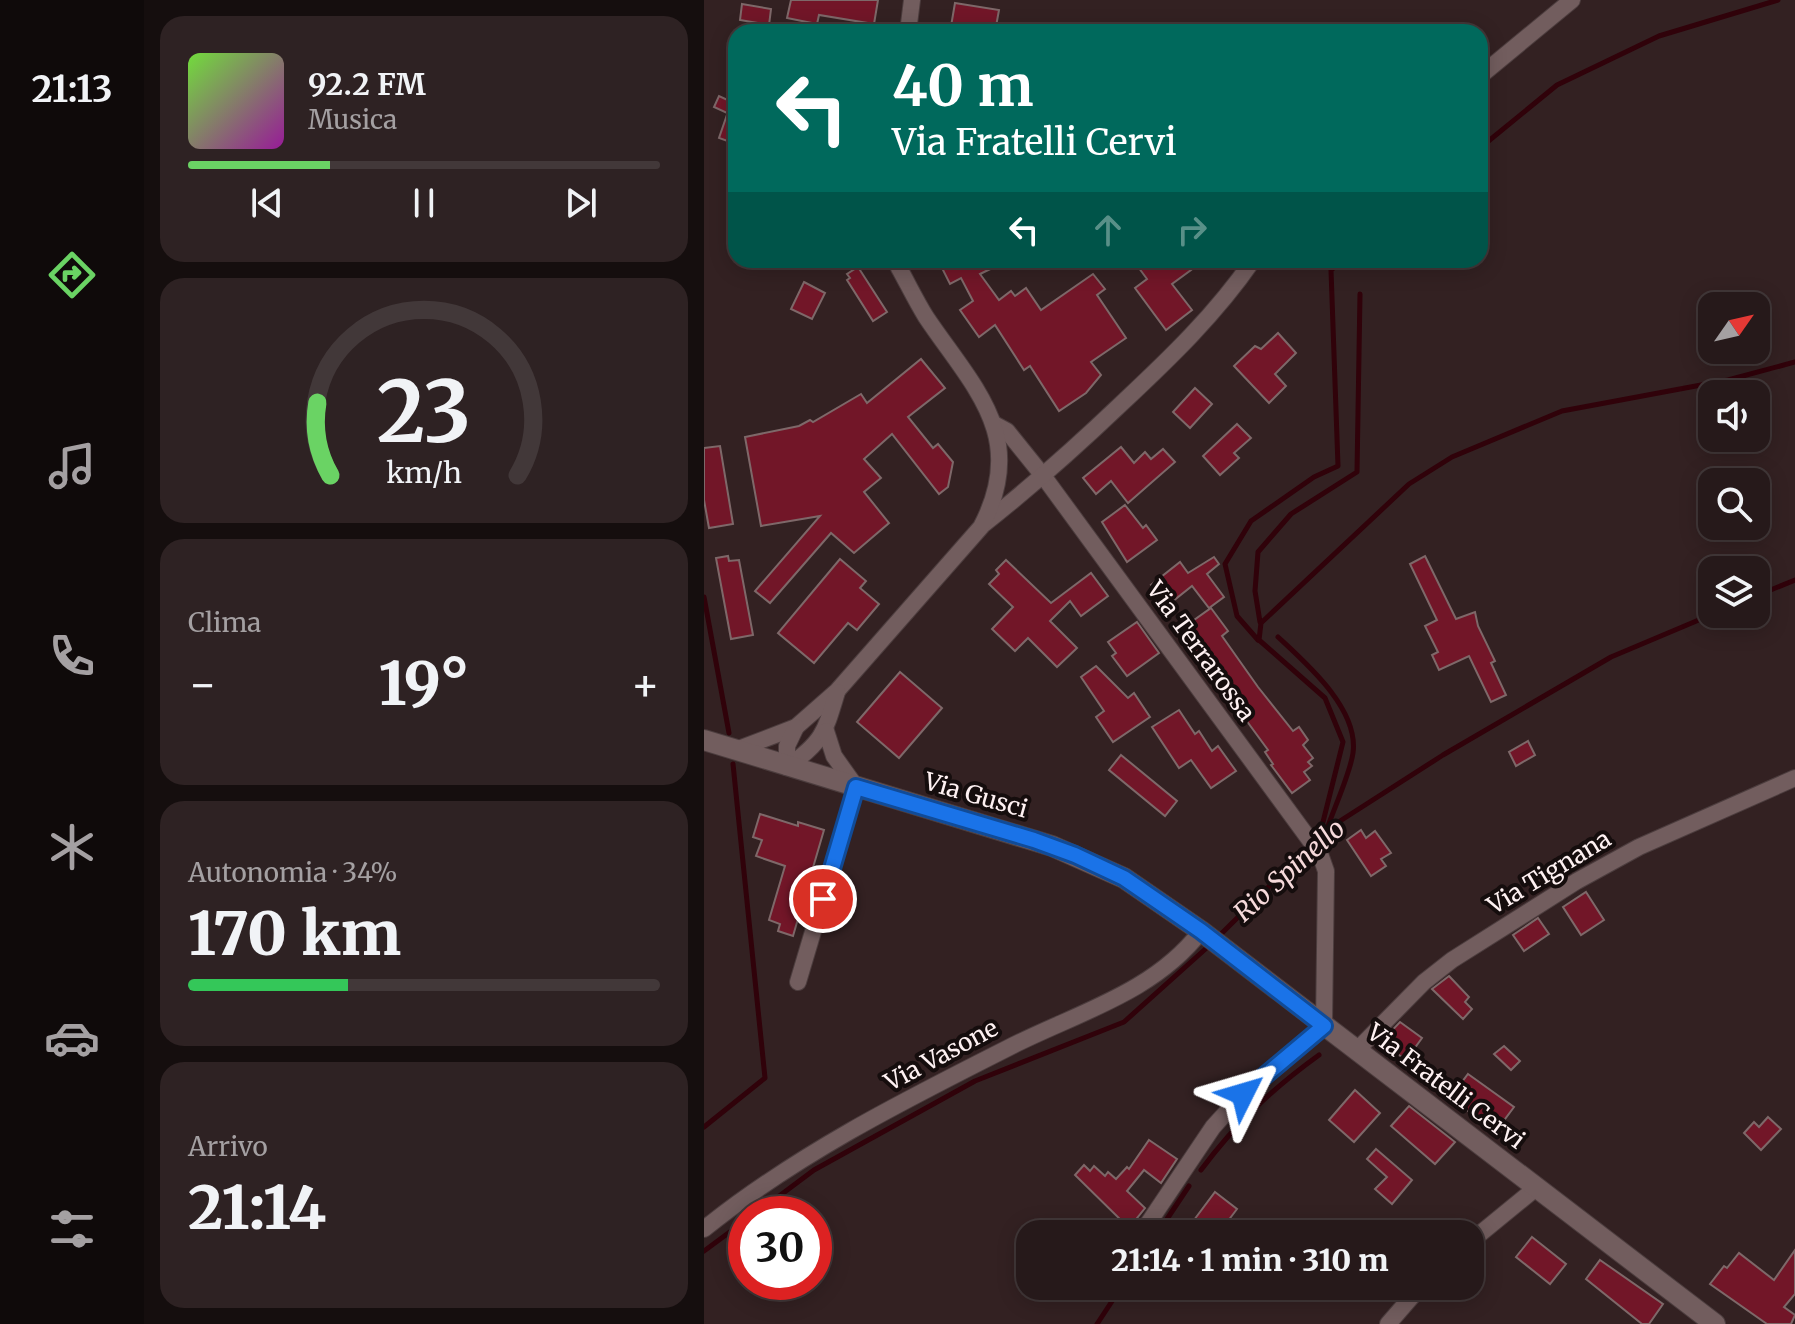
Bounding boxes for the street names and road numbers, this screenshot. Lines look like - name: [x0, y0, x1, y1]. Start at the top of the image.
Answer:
- street label: Via Terrarossa: [1139, 574, 1262, 727]
- street label: Via Gusci: [920, 765, 1031, 825]
- street label: Via Tignana: [1481, 823, 1617, 922]
- street label: Via Vasone: [878, 1012, 1003, 1098]
- street label: Via Fratelli Cervi: [1360, 1016, 1531, 1156]

